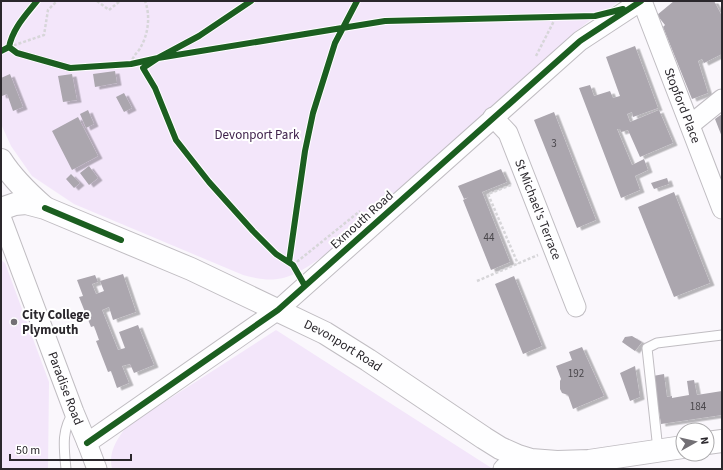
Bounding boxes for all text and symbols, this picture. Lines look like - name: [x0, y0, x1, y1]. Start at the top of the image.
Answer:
- street label: Stopford Place: [660, 65, 705, 146]
- park label: Devonport Park: [215, 126, 300, 144]
- house number: 3: [551, 136, 557, 151]
- street label: St Michael's Terrace: [510, 156, 566, 262]
- street label: Exmouth Road: [327, 187, 397, 253]
- house number: 44: [484, 230, 495, 245]
- place label: City College Plymouth: [22, 306, 90, 339]
- street label: Devonport Road: [301, 315, 386, 376]
- marker: City College Plymouth: [9, 317, 19, 327]
- street label: Paradise Road: [43, 349, 87, 428]
- house number: 192: [568, 366, 584, 381]
- house number: 184: [690, 399, 707, 414]
- north arrow: [675, 422, 715, 462]
- scale bar: [10, 436, 131, 462]
- text: N: [696, 436, 712, 445]
- text: 50 m: [16, 442, 40, 459]

